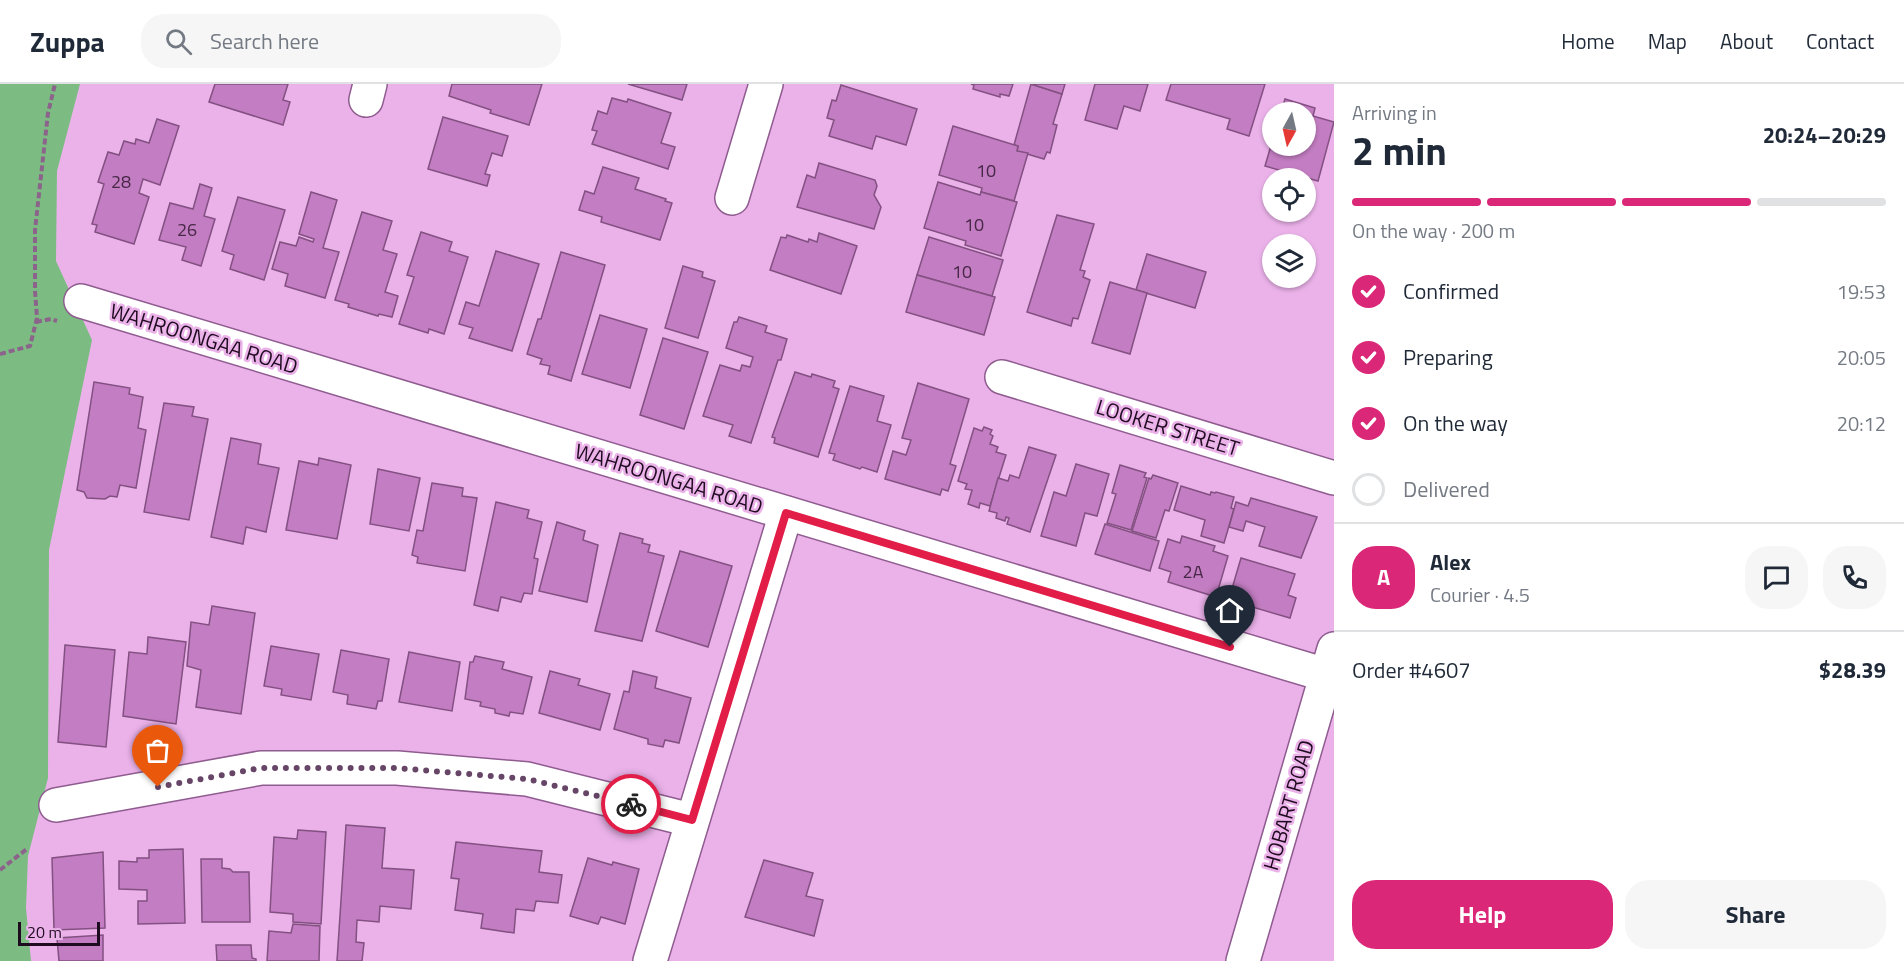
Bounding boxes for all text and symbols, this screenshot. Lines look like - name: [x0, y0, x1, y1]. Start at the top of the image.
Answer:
- search box: [141, 14, 561, 68]
- text: Zuppa: [30, 20, 105, 63]
- text: Search here: [210, 24, 319, 58]
- icon: search: [162, 25, 195, 58]
- text: Home: [1561, 25, 1615, 57]
- text: Map: [1648, 25, 1687, 57]
- text: About: [1720, 25, 1773, 57]
- text: Contact: [1806, 25, 1874, 57]
- text: Arriving in: [1352, 97, 1437, 128]
- north arrow: [1262, 102, 1316, 156]
- map controls: [1262, 102, 1316, 288]
- text: 20:24–20:29: [1763, 118, 1886, 152]
- text: 2 min: [1352, 121, 1447, 180]
- house number: 10: [976, 157, 996, 184]
- house number: 28: [111, 168, 131, 195]
- button: locate: [1262, 168, 1316, 222]
- house number: 10: [964, 211, 984, 238]
- text: On the way · 200 m: [1352, 215, 1515, 246]
- house number: 26: [177, 216, 197, 243]
- button: layers: [1262, 234, 1316, 288]
- house number: 10: [952, 258, 972, 285]
- text: Confirmed: [1403, 274, 1499, 308]
- icon: check: [1352, 275, 1385, 308]
- text: 19:53: [1837, 276, 1886, 307]
- street label: WAHROONGAA ROAD: [106, 294, 302, 382]
- text: Preparing: [1403, 340, 1493, 374]
- icon: check: [1352, 341, 1385, 374]
- text: 20:05: [1837, 342, 1886, 373]
- street label: LOOKER STREET: [1092, 390, 1244, 464]
- text: On the way: [1403, 406, 1508, 440]
- icon: check: [1352, 407, 1385, 440]
- text: 20:12: [1837, 408, 1886, 439]
- street label: WAHROONGAA ROAD: [571, 434, 767, 522]
- text: Delivered: [1403, 472, 1490, 506]
- text: Alex: [1430, 545, 1471, 579]
- button: chat: [1745, 546, 1808, 609]
- button: phone: [1823, 546, 1886, 609]
- house number: 2A: [1183, 558, 1204, 585]
- text: A: [1377, 560, 1390, 594]
- text: Courier · 4.5: [1430, 579, 1530, 610]
- pin: [1204, 585, 1255, 647]
- icon: home: [1213, 594, 1246, 627]
- text: Order #4607: [1352, 653, 1471, 687]
- text: $28.39: [1819, 653, 1886, 687]
- pin: [132, 725, 183, 787]
- icon: bag: [141, 734, 174, 767]
- street label: HOBART ROAD: [1254, 736, 1322, 874]
- courier: [601, 774, 661, 834]
- icon: bike: [615, 788, 648, 821]
- button: Help: [1352, 880, 1613, 949]
- button: Share: [1625, 880, 1886, 949]
- scale bar: [18, 919, 100, 946]
- text: 20 m: [27, 920, 62, 944]

